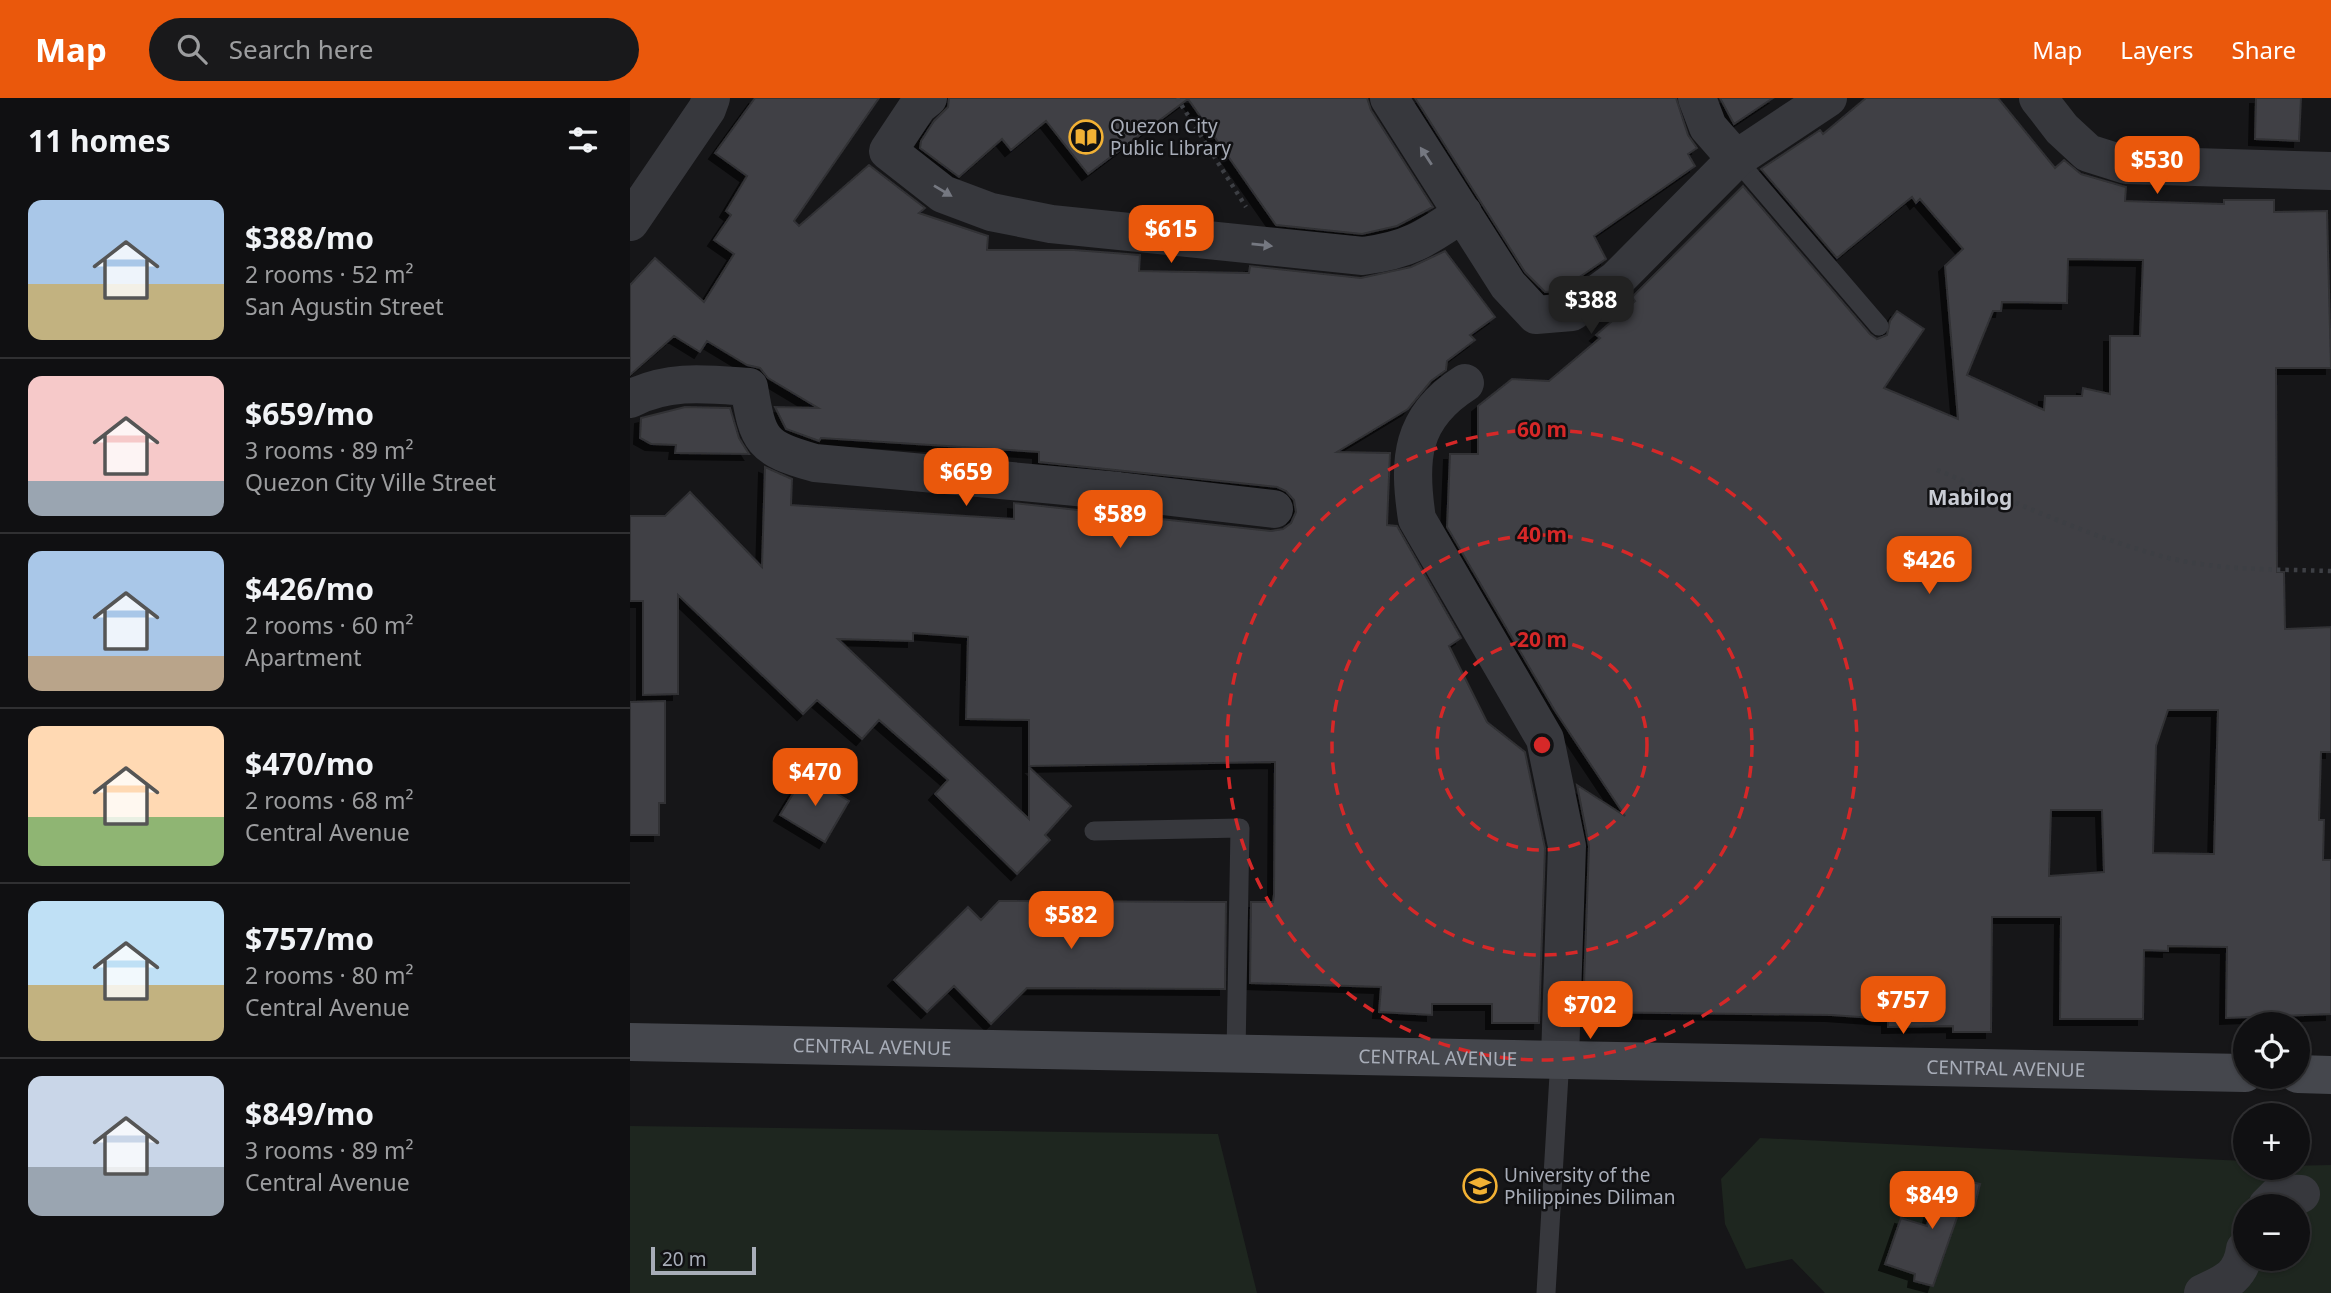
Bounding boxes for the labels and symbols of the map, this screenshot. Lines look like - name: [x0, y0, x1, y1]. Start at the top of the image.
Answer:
- place label: Quezon City Public Library: [1110, 113, 1231, 161]
- library icon: Quezon City Public Library: [1067, 118, 1105, 156]
- pin: $530: [2116, 136, 2198, 196]
- one-way arrow: [1419, 147, 1433, 165]
- one-way arrow: [933, 185, 952, 197]
- pin: $615: [1130, 206, 1212, 265]
- one-way arrow: [1251, 240, 1273, 251]
- pin: $388: [1550, 276, 1632, 336]
- text: 60 m: [1517, 415, 1567, 443]
- pin: $659: [925, 448, 1007, 508]
- district label: Mabilog: [1928, 483, 2012, 511]
- pin: $589: [1079, 490, 1161, 550]
- text: 40 m: [1517, 520, 1567, 548]
- pin: $426: [1888, 536, 1970, 596]
- text: 20 m: [1517, 625, 1567, 653]
- centre of rings: [1530, 733, 1554, 757]
- pin: $470: [774, 748, 856, 808]
- pin: $582: [1030, 892, 1112, 951]
- pin: $757: [1862, 976, 1944, 1036]
- pin: $702: [1549, 982, 1631, 1041]
- street label: CENTRAL AVENUE: [792, 1032, 952, 1061]
- street label: CENTRAL AVENUE: [1358, 1043, 1518, 1072]
- street label: CENTRAL AVENUE: [1926, 1054, 2085, 1083]
- place label: University of the Philippines Diliman: [1504, 1162, 1675, 1210]
- school or university icon: University of the Philippines Diliman: [1461, 1167, 1499, 1205]
- pin: $849: [1891, 1172, 1973, 1231]
- scale bar: [651, 1244, 756, 1276]

